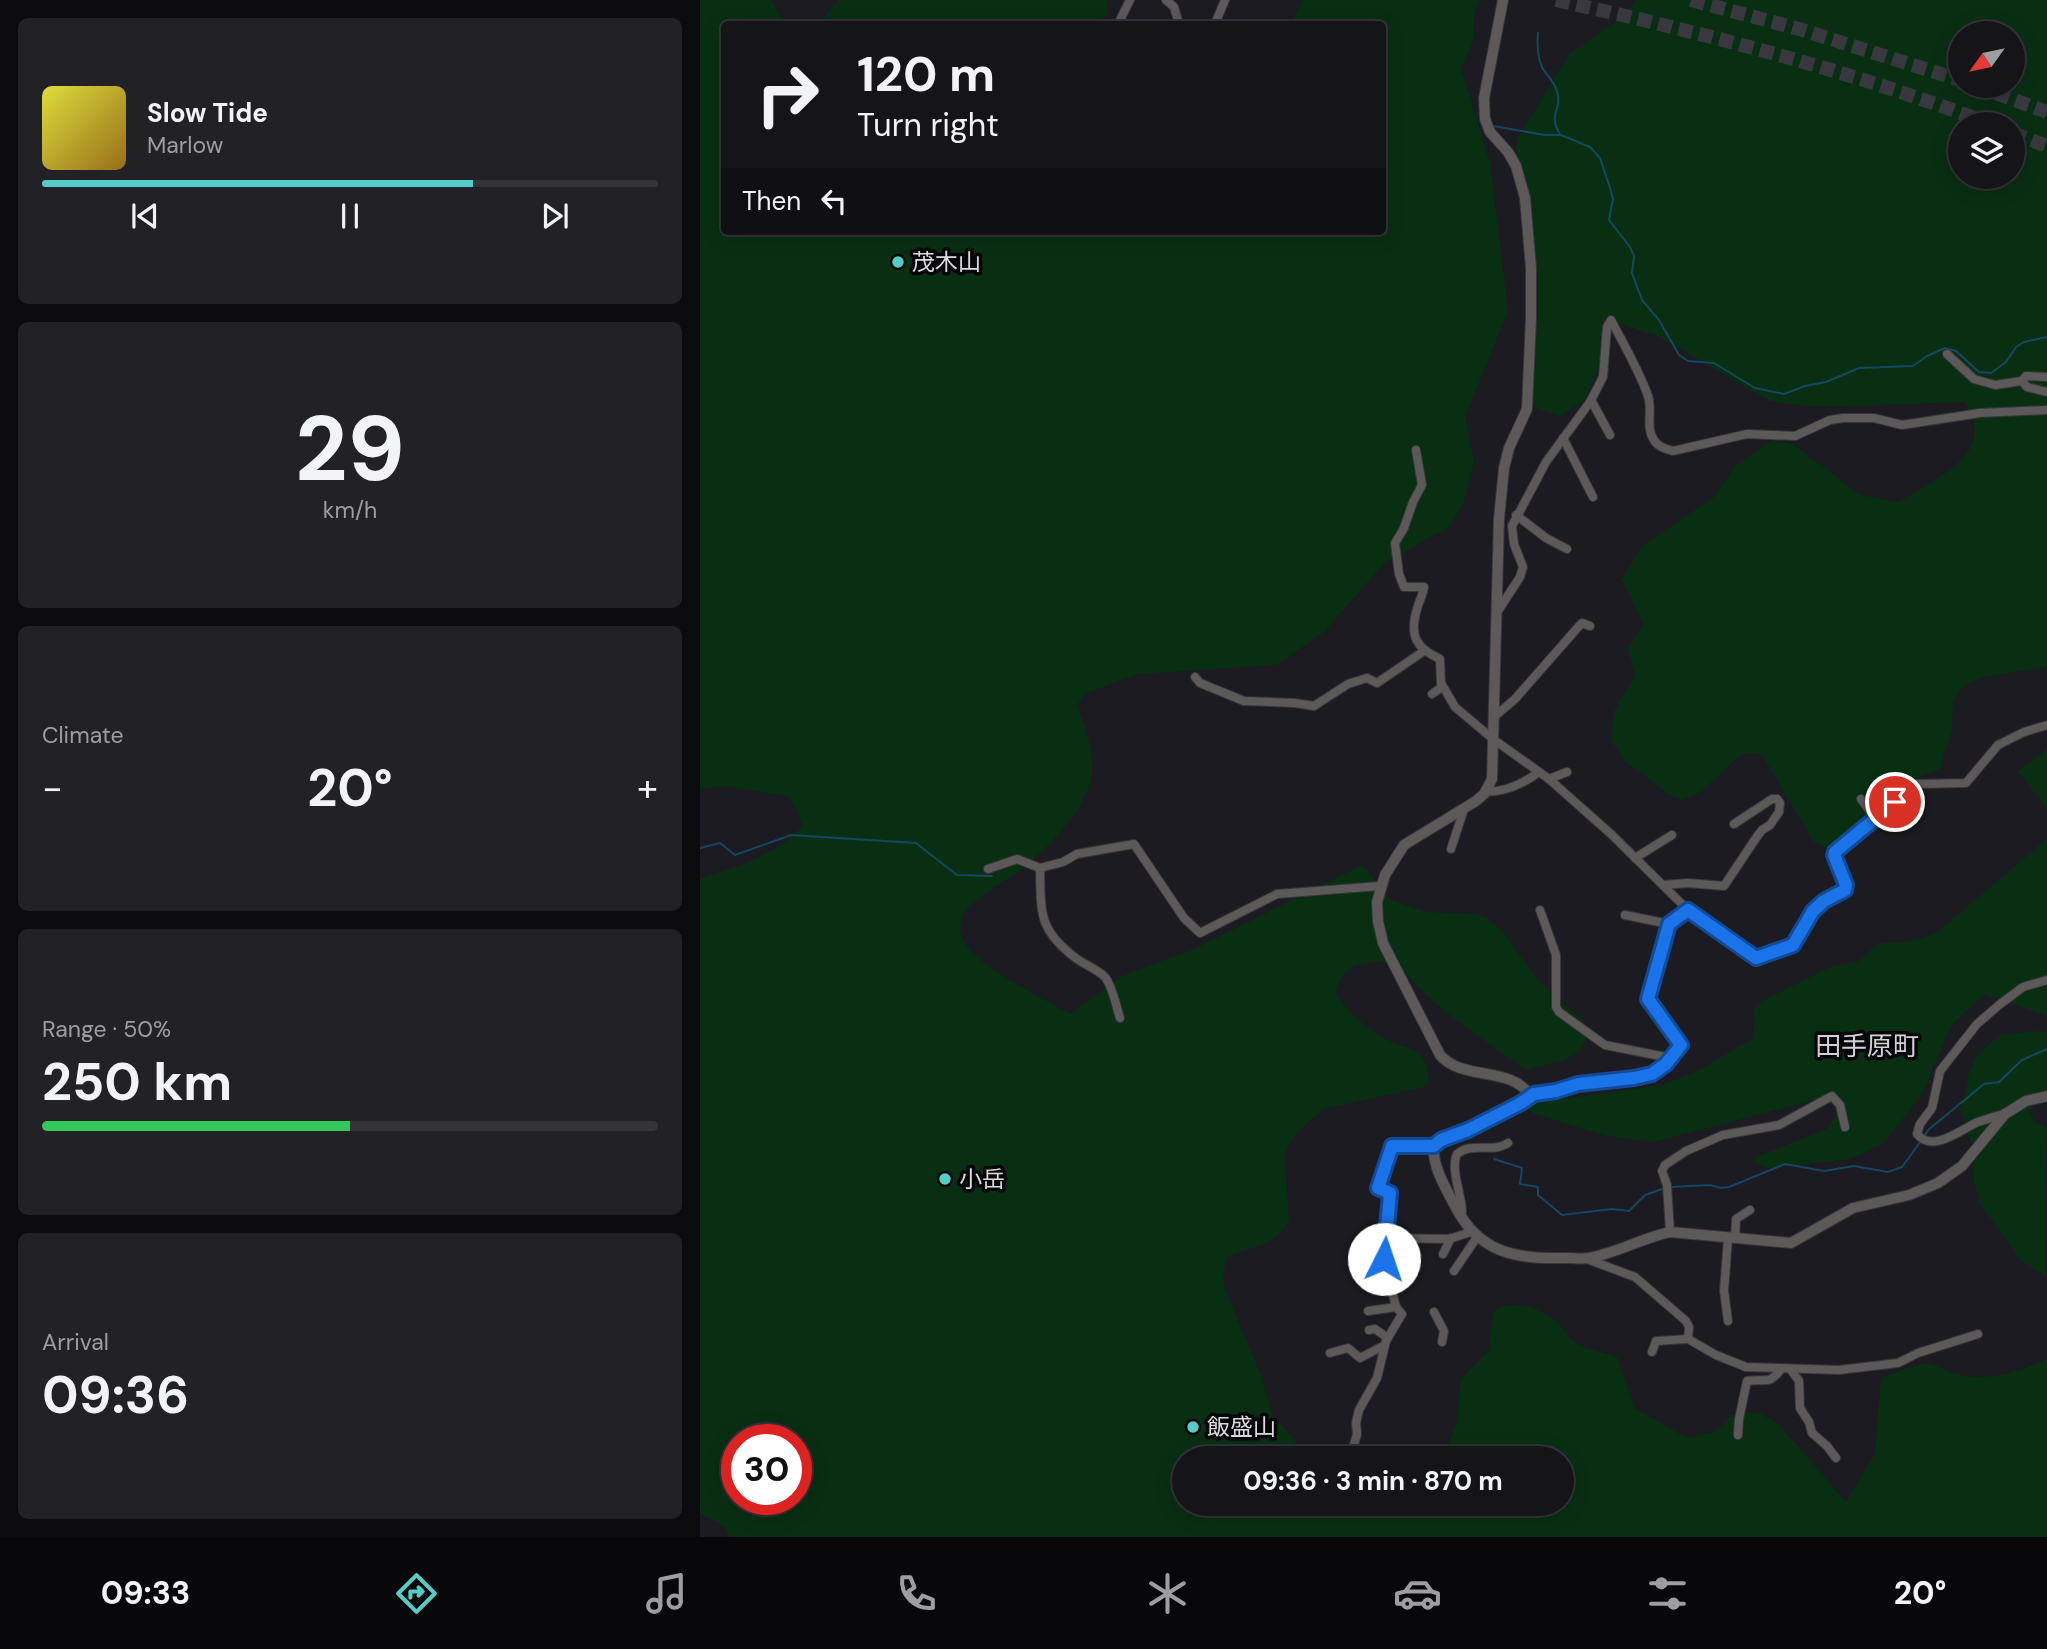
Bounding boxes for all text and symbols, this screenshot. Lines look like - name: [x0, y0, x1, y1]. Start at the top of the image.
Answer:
- north arrow: [1948, 21, 2025, 98]
- map controls: [1948, 21, 2025, 189]
- text: 120 m: [857, 42, 995, 106]
- icon: right: [742, 49, 833, 140]
- text: Slow Tide: [147, 96, 268, 130]
- text: Turn right: [857, 104, 999, 146]
- button: layers: [1948, 112, 2025, 189]
- text: Marlow: [147, 130, 223, 160]
- icon: left: [815, 182, 853, 220]
- text: Then: [742, 184, 801, 218]
- icon: previous: [126, 197, 164, 235]
- icon: pause: [331, 197, 369, 235]
- icon: next: [536, 197, 574, 235]
- place label: 茂木山: [912, 247, 981, 277]
- marker: 茂木山: [890, 254, 906, 270]
- text: 29: [295, 390, 405, 508]
- text: km/h: [323, 495, 377, 525]
- text: Climate: [42, 720, 124, 750]
- text: 20°: [307, 754, 393, 822]
- text: −: [42, 763, 63, 813]
- text: +: [637, 763, 658, 813]
- pin: [1865, 772, 1925, 832]
- icon: arrive: [1876, 783, 1914, 821]
- text: Range · 50%: [42, 1014, 171, 1044]
- district label: 田手原町: [1815, 1029, 1919, 1063]
- text: 250 km: [42, 1048, 232, 1116]
- place label: 小岳: [959, 1164, 1005, 1194]
- marker: 小岳: [937, 1171, 953, 1187]
- position arrow: [1347, 1222, 1421, 1296]
- text: Arrival: [42, 1327, 109, 1357]
- text: 09:36: [42, 1361, 189, 1429]
- place label: 飯盛山: [1207, 1412, 1276, 1442]
- marker: 飯盛山: [1185, 1419, 1201, 1435]
- speed limit sign: 30: [721, 1424, 812, 1515]
- text: 09:36 · 3 min · 870 m: [1243, 1464, 1503, 1498]
- icon: directions: [392, 1569, 441, 1618]
- icon: music: [642, 1569, 691, 1618]
- icon: phone: [892, 1569, 941, 1618]
- icon: climate: [1143, 1569, 1192, 1618]
- icon: car: [1393, 1569, 1442, 1618]
- icon: filters: [1643, 1569, 1692, 1618]
- text: 09:33: [101, 1572, 190, 1614]
- text: 20°: [1894, 1572, 1946, 1614]

